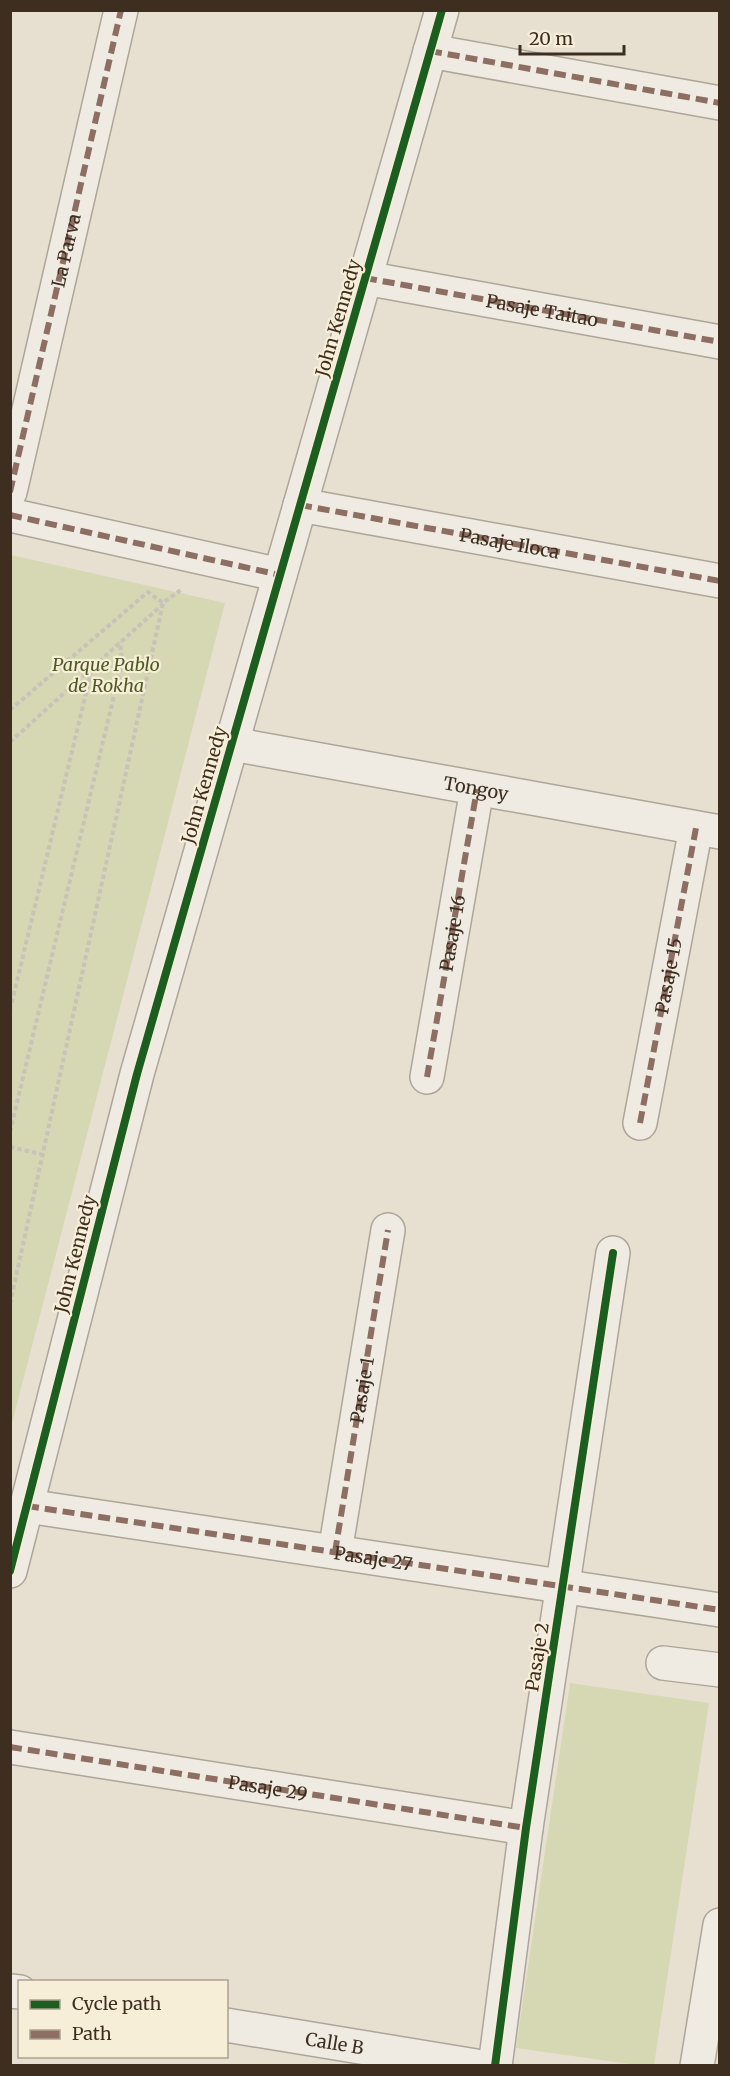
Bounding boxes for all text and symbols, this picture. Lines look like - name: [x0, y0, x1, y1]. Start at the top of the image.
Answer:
- scale bar: [520, 18, 624, 56]
- text: 20 m: [529, 27, 573, 50]
- street label: La Parva: [46, 211, 85, 289]
- street label: John Kennedy: [310, 256, 366, 380]
- street label: Pasaje Taitao: [484, 289, 600, 331]
- street label: Pasaje Iloca: [458, 523, 562, 563]
- park label: Parque Pablo de Rokha: [52, 653, 160, 697]
- street label: John Kennedy: [176, 723, 232, 847]
- street label: Tongoy: [442, 771, 511, 805]
- street label: Pasaje 16: [434, 893, 470, 973]
- street label: Pasaje 15: [650, 936, 686, 1016]
- street label: John Kennedy: [49, 1192, 101, 1317]
- street label: Pasaje 1: [345, 1355, 378, 1425]
- street label: Pasaje 27: [332, 1541, 414, 1575]
- street label: Pasaje 2: [520, 1621, 554, 1693]
- street label: Pasaje 29: [227, 1770, 309, 1805]
- legend: [18, 1980, 228, 2058]
- text: Cycle path: [72, 1992, 162, 2015]
- text: Path: [72, 2022, 112, 2045]
- street label: Calle B: [304, 2027, 365, 2059]

